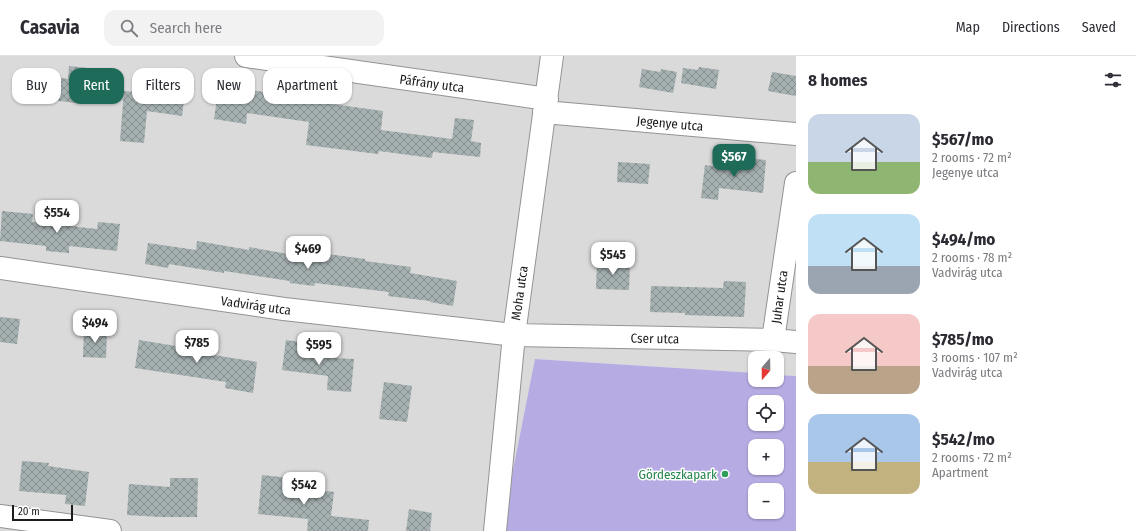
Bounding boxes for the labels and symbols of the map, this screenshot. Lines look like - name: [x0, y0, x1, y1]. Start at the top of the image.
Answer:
- street label: Páfrány utca: [399, 72, 465, 95]
- street label: Jegenye utca: [636, 113, 704, 134]
- pin: $567: [710, 144, 758, 178]
- pin: $554: [33, 200, 81, 234]
- pin: $469: [284, 236, 332, 270]
- pin: $545: [589, 242, 637, 276]
- street label: Moha utca: [508, 265, 531, 321]
- street label: Juhar utca: [768, 269, 791, 325]
- street label: Vadvirág utca: [220, 293, 292, 318]
- pin: $494: [71, 310, 119, 344]
- pin: $785: [173, 330, 221, 364]
- street label: Cser utca: [631, 331, 679, 346]
- pin: $595: [295, 332, 343, 366]
- north arrow: [748, 351, 784, 387]
- place label: Gördeszkapark: [638, 467, 718, 482]
- marker: Gördeszkapark: [720, 469, 730, 479]
- pin: $542: [280, 472, 328, 506]
- scale bar: [12, 503, 73, 522]

